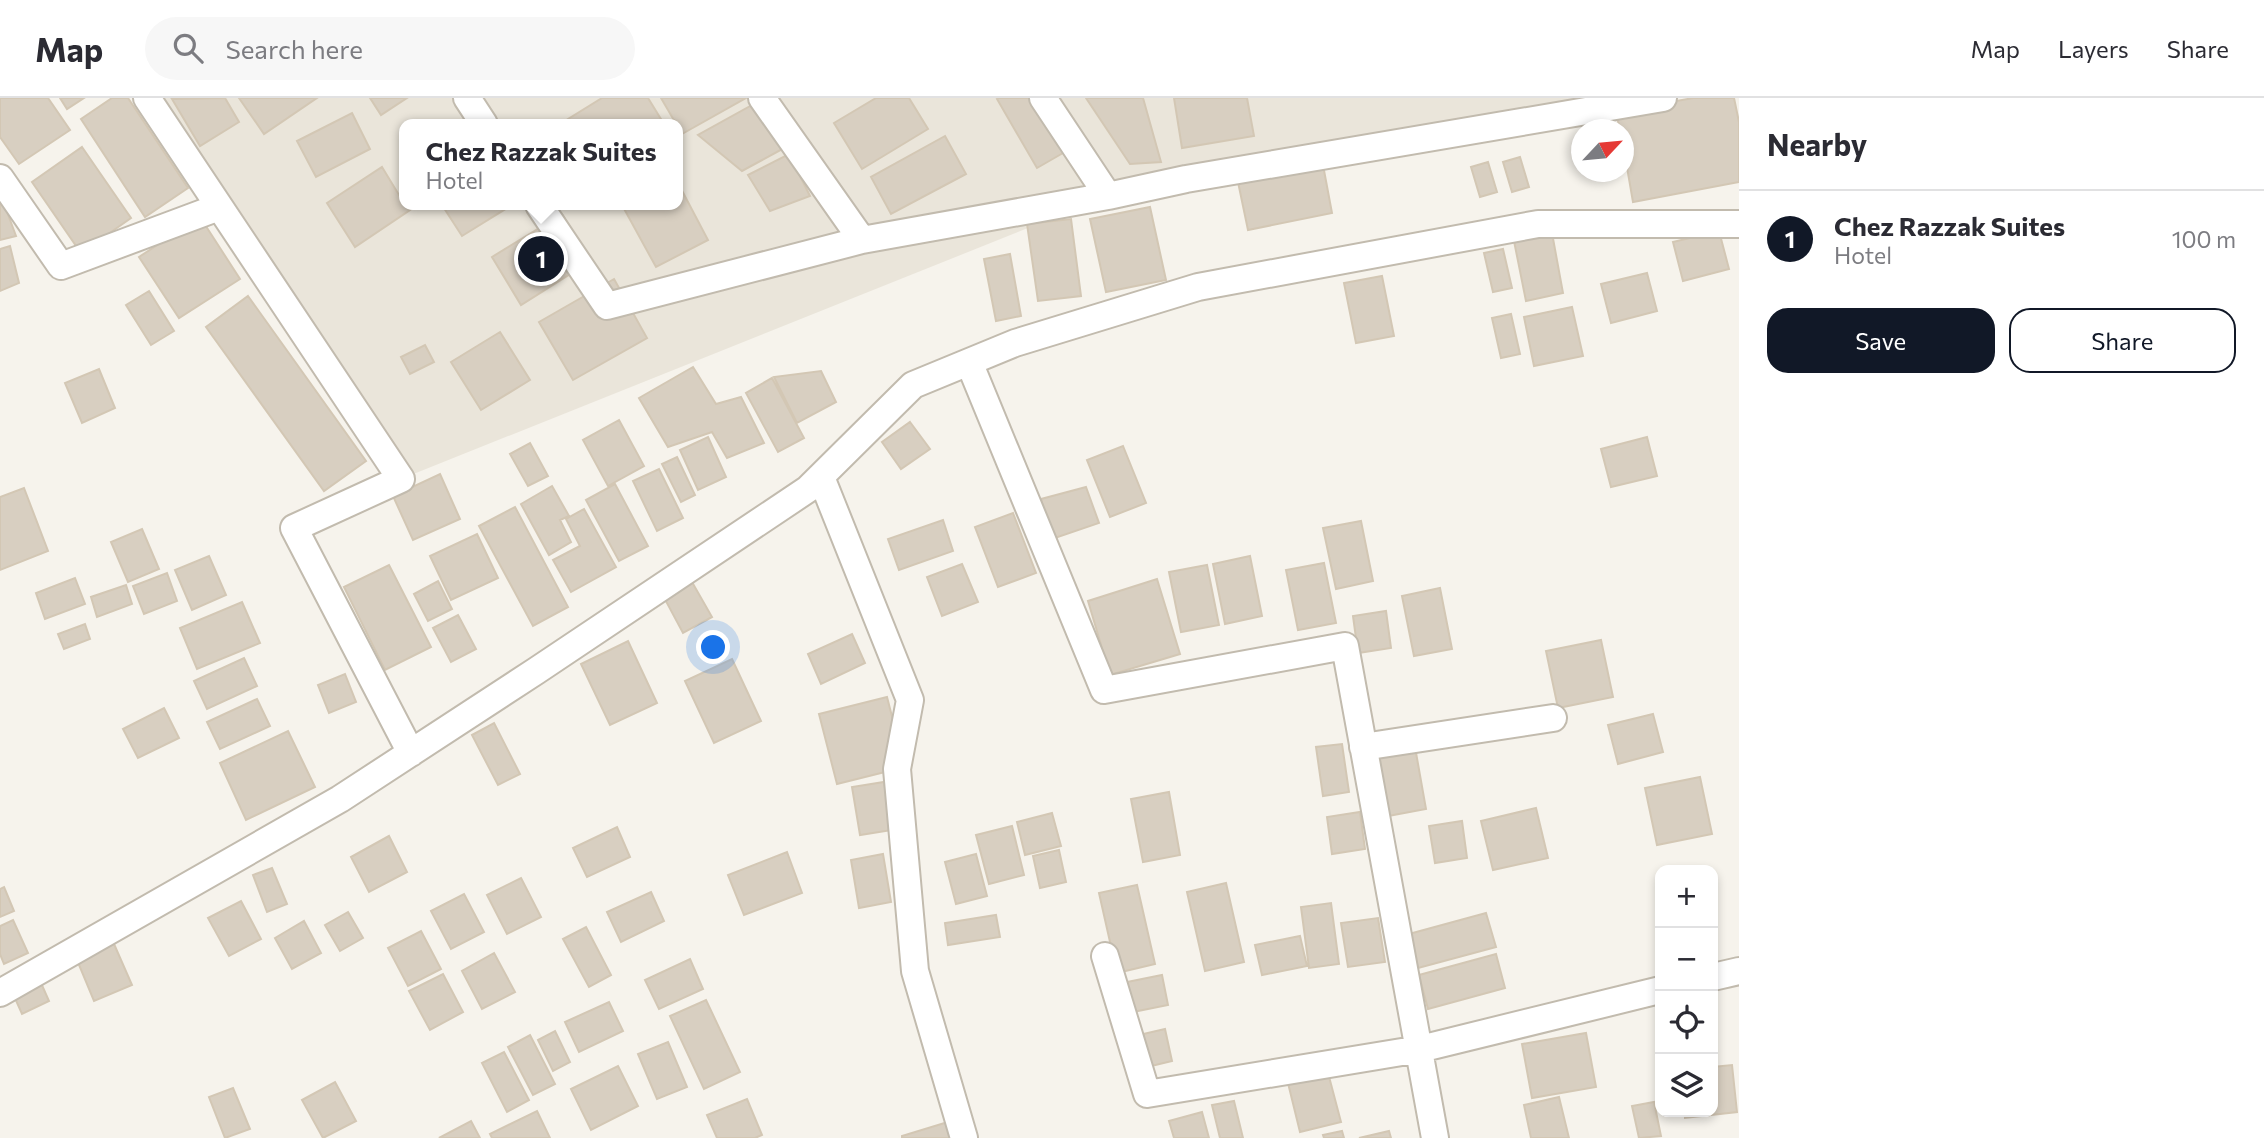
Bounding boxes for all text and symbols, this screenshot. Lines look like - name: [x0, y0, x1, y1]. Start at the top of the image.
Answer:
- search box: [145, 17, 635, 80]
- text: Map: [35, 28, 103, 69]
- icon: search: [169, 29, 207, 67]
- text: Search here: [225, 33, 363, 64]
- text: Map: [1971, 34, 2020, 63]
- text: Layers: [2058, 34, 2129, 63]
- text: Share: [2167, 34, 2229, 63]
- popup: [399, 119, 683, 210]
- north arrow: [1571, 119, 1634, 182]
- text: Nearby: [1767, 125, 1867, 162]
- text: Chez Razzak Suites: [425, 135, 657, 166]
- text: Hotel: [425, 166, 483, 194]
- text: Chez Razzak Suites: [1834, 210, 2065, 241]
- text: 1: [1785, 225, 1795, 253]
- text: 100 m: [2172, 225, 2236, 253]
- pin: 1: [518, 233, 564, 285]
- text: Hotel: [1834, 241, 1892, 269]
- button: Save: [1767, 308, 1995, 373]
- button: Share: [2009, 308, 2236, 373]
- your location: [696, 630, 730, 664]
- map controls: [1655, 865, 1718, 1117]
- button: +: [1655, 865, 1718, 928]
- button: −: [1655, 928, 1718, 991]
- button: locate: [1655, 991, 1718, 1054]
- button: layers: [1655, 1054, 1718, 1117]

